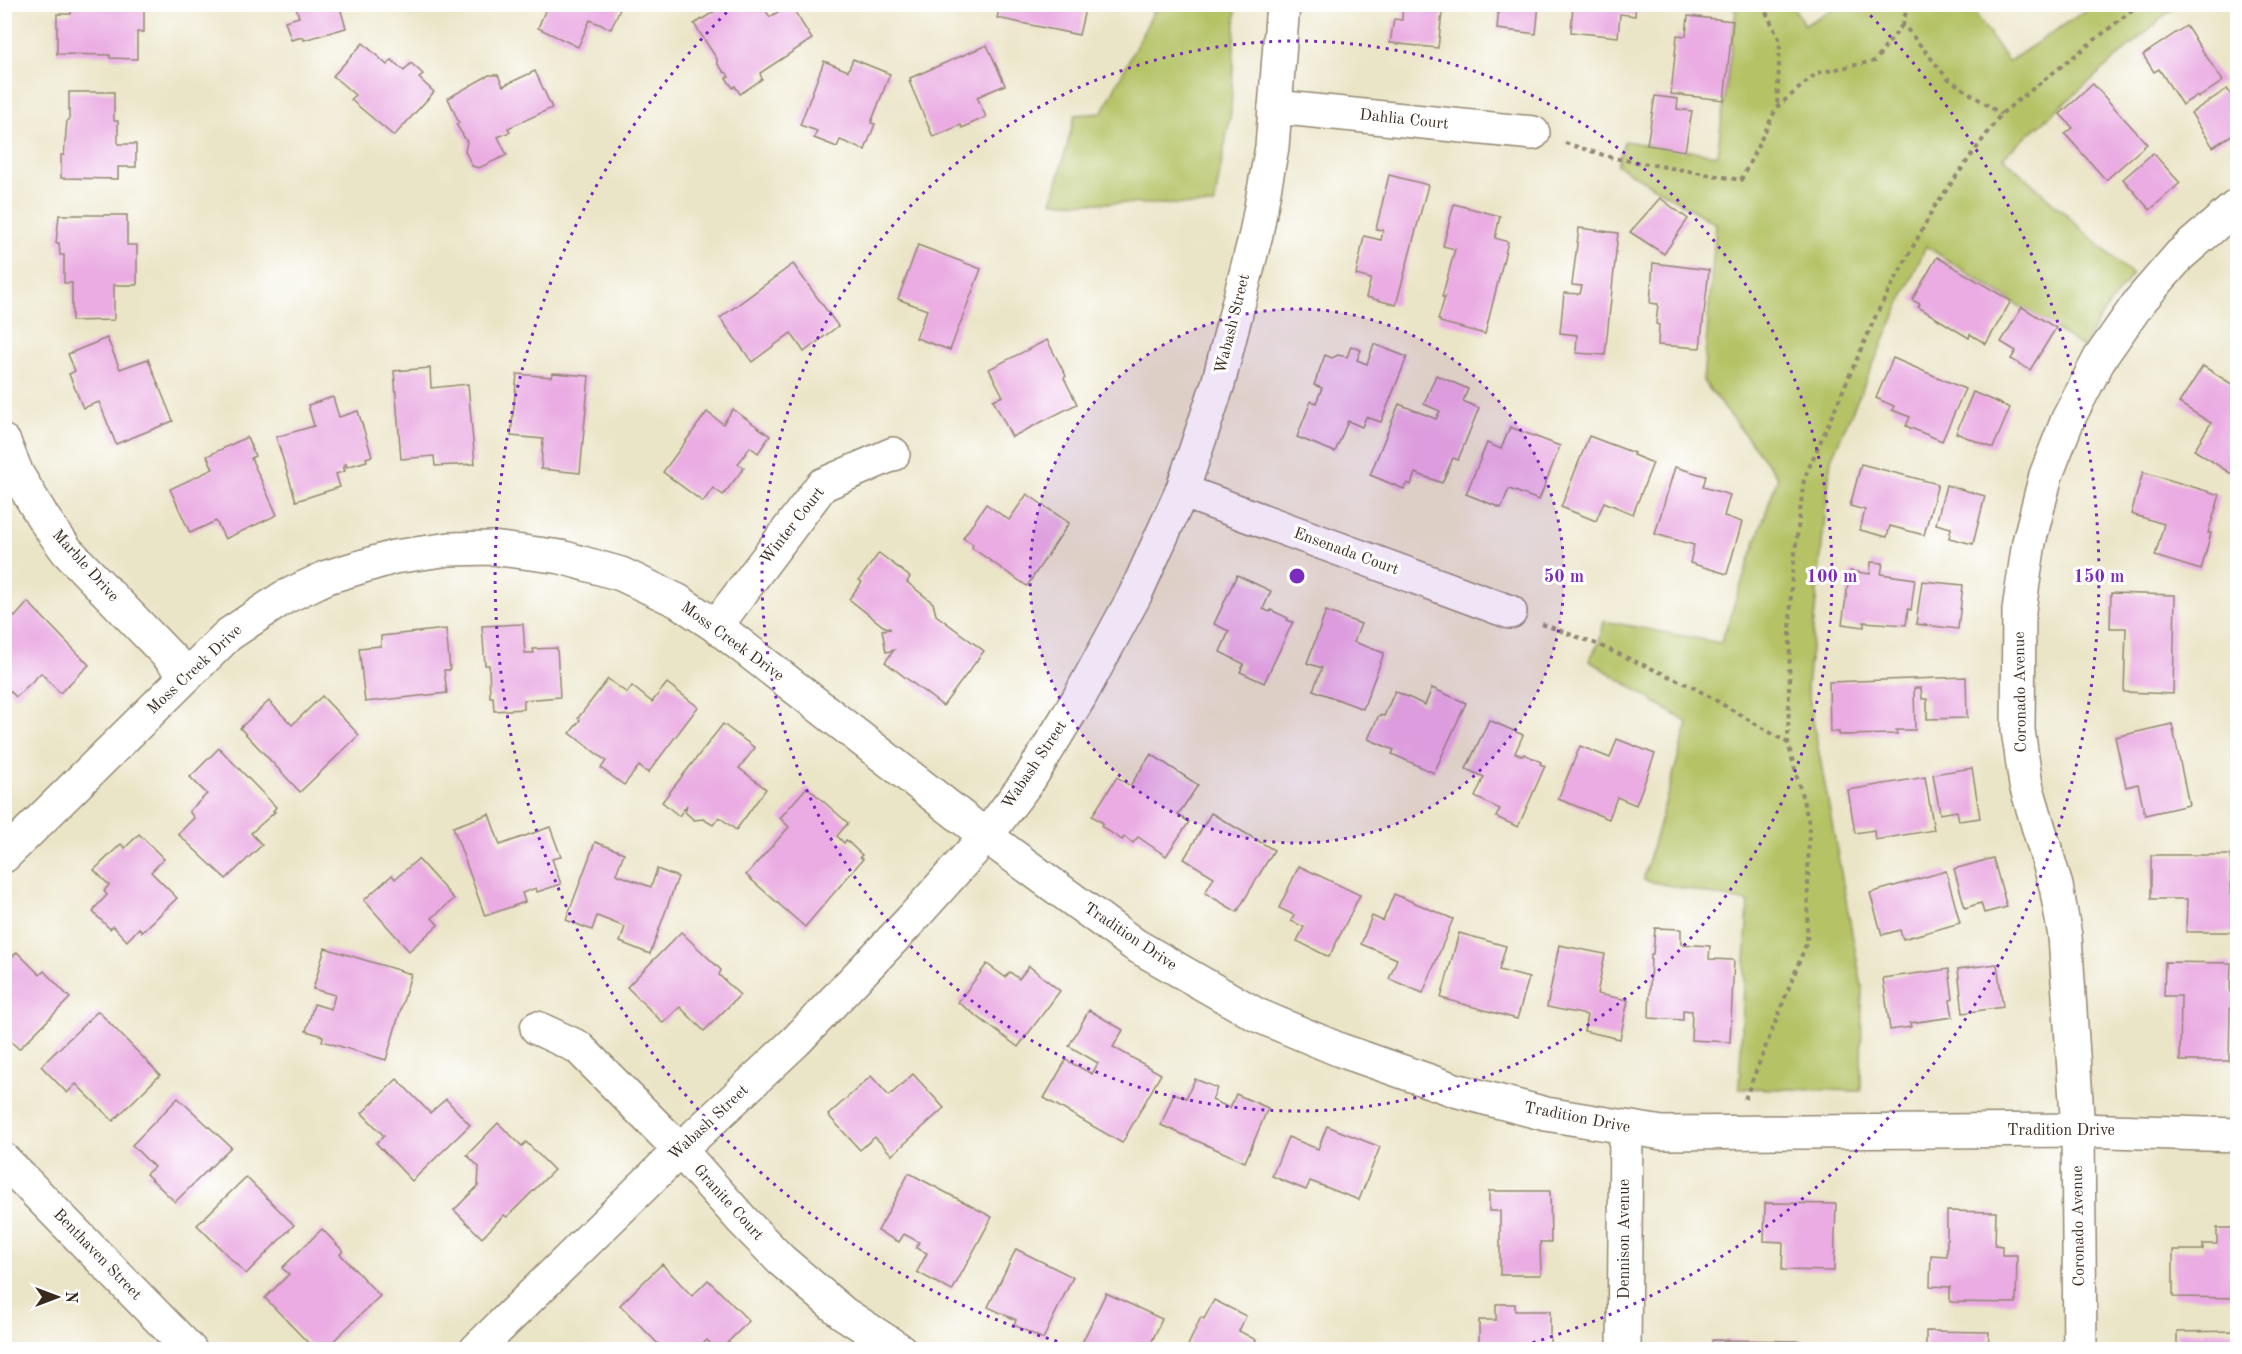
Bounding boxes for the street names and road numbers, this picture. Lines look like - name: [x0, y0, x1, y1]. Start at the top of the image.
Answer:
- street label: Dahlia Court: [1359, 107, 1450, 133]
- street label: Wabash Street: [1213, 272, 1253, 376]
- street label: Winter Court: [758, 484, 828, 567]
- street label: Ensenada Court: [1291, 526, 1401, 579]
- street label: Marble Drive: [49, 527, 121, 605]
- street label: Moss Creek Drive: [678, 599, 786, 685]
- street label: Moss Creek Drive: [145, 622, 245, 718]
- street label: Coronado Avenue: [2012, 631, 2030, 753]
- street label: Wabash Street: [1000, 718, 1070, 812]
- street label: Tradition Drive: [1081, 900, 1179, 974]
- street label: Wabash Street: [666, 1082, 752, 1164]
- street label: Tradition Drive: [1522, 1100, 1632, 1136]
- street label: Tradition Drive: [2007, 1123, 2115, 1139]
- street label: Granite Court: [690, 1162, 766, 1244]
- street label: Coronado Avenue: [2070, 1165, 2088, 1287]
- street label: Dennison Avenue: [1617, 1179, 1633, 1299]
- street label: Benthaven Street: [50, 1207, 144, 1304]

